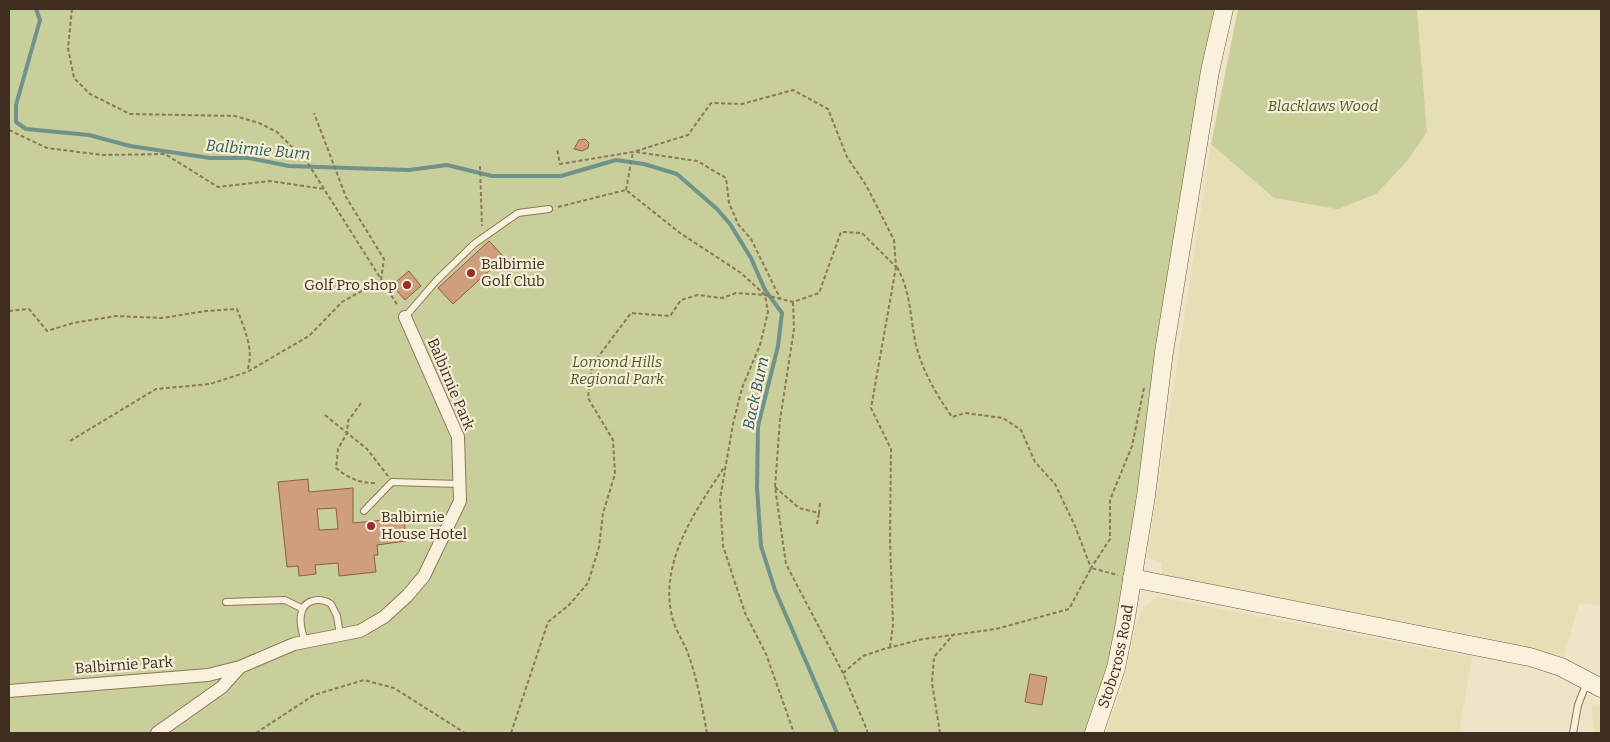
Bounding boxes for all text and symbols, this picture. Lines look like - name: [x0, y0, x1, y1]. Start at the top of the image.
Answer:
- park label: Blacklaws Wood: [1268, 97, 1378, 115]
- water label: Balbirnie Burn: [205, 135, 311, 164]
- place label: Balbirnie Golf Club: [481, 255, 545, 290]
- marker: Balbirnie Golf Club: [465, 267, 477, 279]
- place label: Golf Pro shop: [304, 276, 397, 294]
- marker: Golf Pro shop: [401, 279, 413, 291]
- street label: Balbirnie Park: [424, 335, 479, 433]
- park label: Lomond Hills Regional Park: [570, 353, 665, 388]
- water label: Back Burn: [738, 355, 772, 431]
- place label: Balbirnie House Hotel: [381, 508, 467, 543]
- marker: Balbirnie House Hotel: [365, 520, 377, 532]
- street label: Stobcross Road: [1094, 603, 1137, 711]
- street label: Balbirnie Park: [74, 653, 174, 677]

